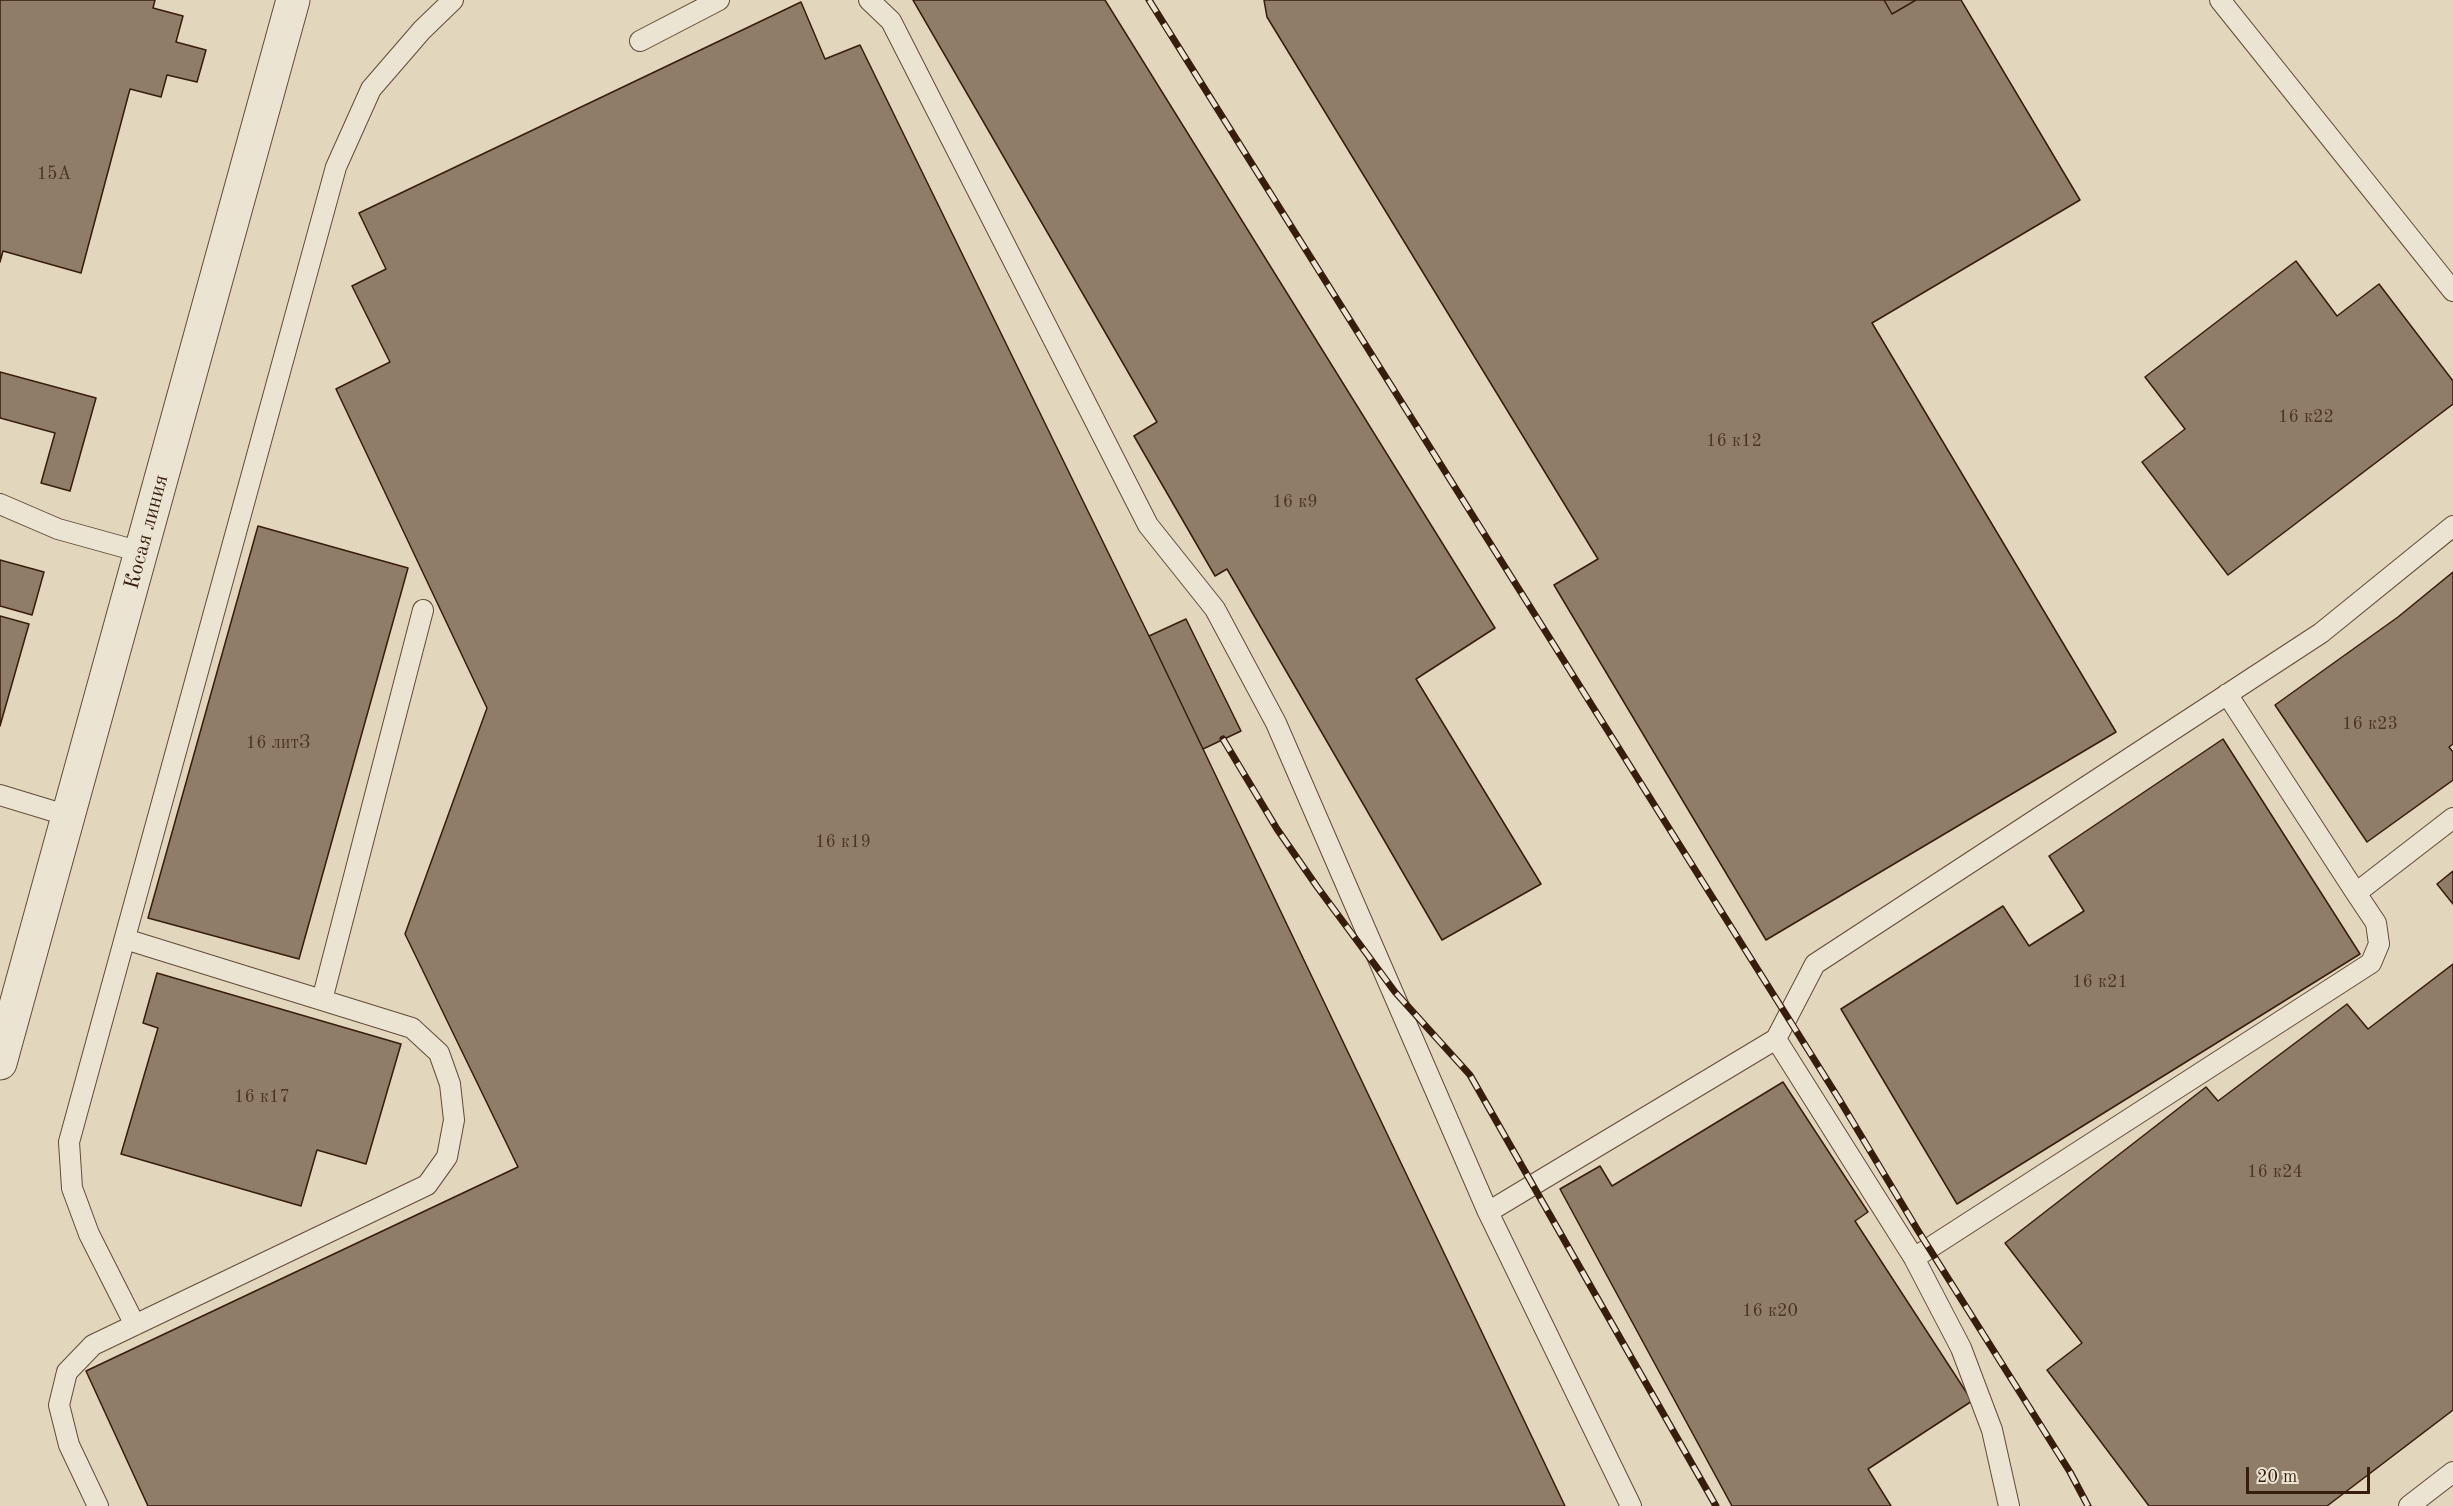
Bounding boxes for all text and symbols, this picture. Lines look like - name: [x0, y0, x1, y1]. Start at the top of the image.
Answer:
- house number: 15А: [37, 163, 71, 185]
- house number: 16 к22: [2278, 406, 2334, 428]
- house number: 16 к12: [1706, 430, 1762, 452]
- street label: Косая линия: [120, 472, 174, 592]
- house number: 16 к9: [1272, 491, 1318, 513]
- house number: 16 к23: [2342, 713, 2398, 735]
- house number: 16 литЗ: [246, 732, 310, 754]
- house number: 16 к19: [815, 831, 871, 853]
- house number: 16 к21: [2072, 971, 2128, 993]
- house number: 16 к17: [234, 1086, 290, 1108]
- house number: 16 к24: [2247, 1161, 2303, 1183]
- house number: 16 к20: [1742, 1300, 1798, 1322]
- scale bar: [2249, 1455, 2374, 1493]
- text: 20 m: [2257, 1468, 2297, 1486]

